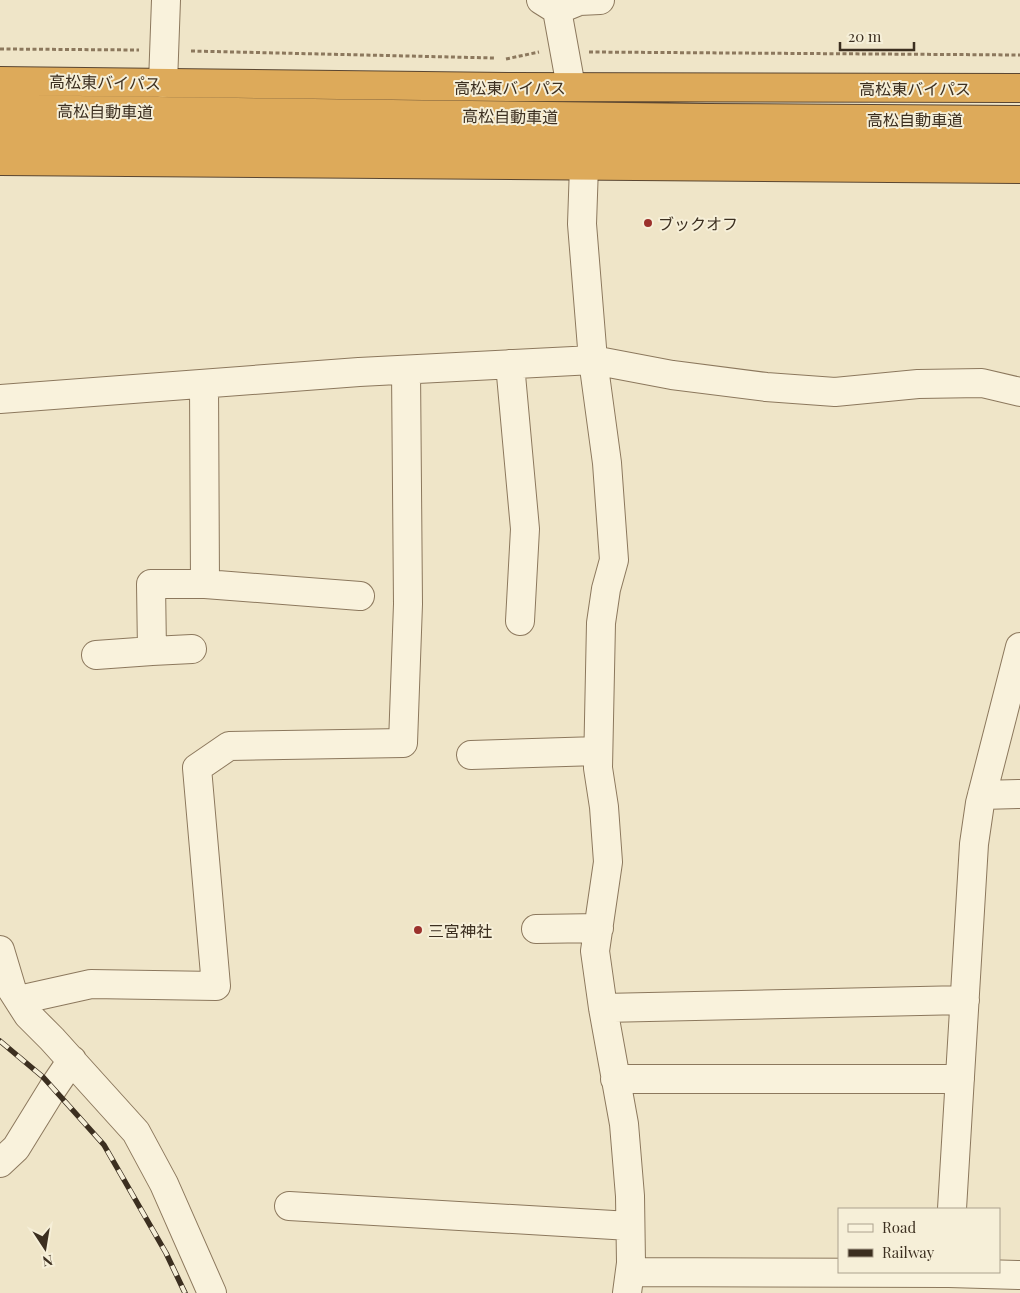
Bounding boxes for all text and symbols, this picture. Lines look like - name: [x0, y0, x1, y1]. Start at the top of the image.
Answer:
- scale bar: [840, 20, 914, 52]
- text: 20 m: [848, 26, 882, 46]
- street label: 高松東バイパス: [49, 71, 161, 93]
- street label: 高松東バイパス: [454, 77, 566, 98]
- street label: 高松東バイパス: [859, 78, 971, 99]
- street label: 高松自動車道: [57, 100, 153, 122]
- street label: 高松自動車道: [462, 105, 558, 127]
- street label: 高松自動車道: [867, 109, 963, 130]
- place label: ブックオフ: [658, 213, 738, 234]
- marker: ブックオフ: [642, 217, 654, 229]
- place label: 三宮神社: [428, 920, 492, 941]
- marker: 三宮神社: [412, 924, 424, 936]
- legend: [838, 1208, 1000, 1273]
- text: Road: [882, 1217, 916, 1237]
- north arrow: [20, 1223, 70, 1273]
- text: Railway: [882, 1242, 935, 1262]
- text: N: [41, 1251, 55, 1272]

